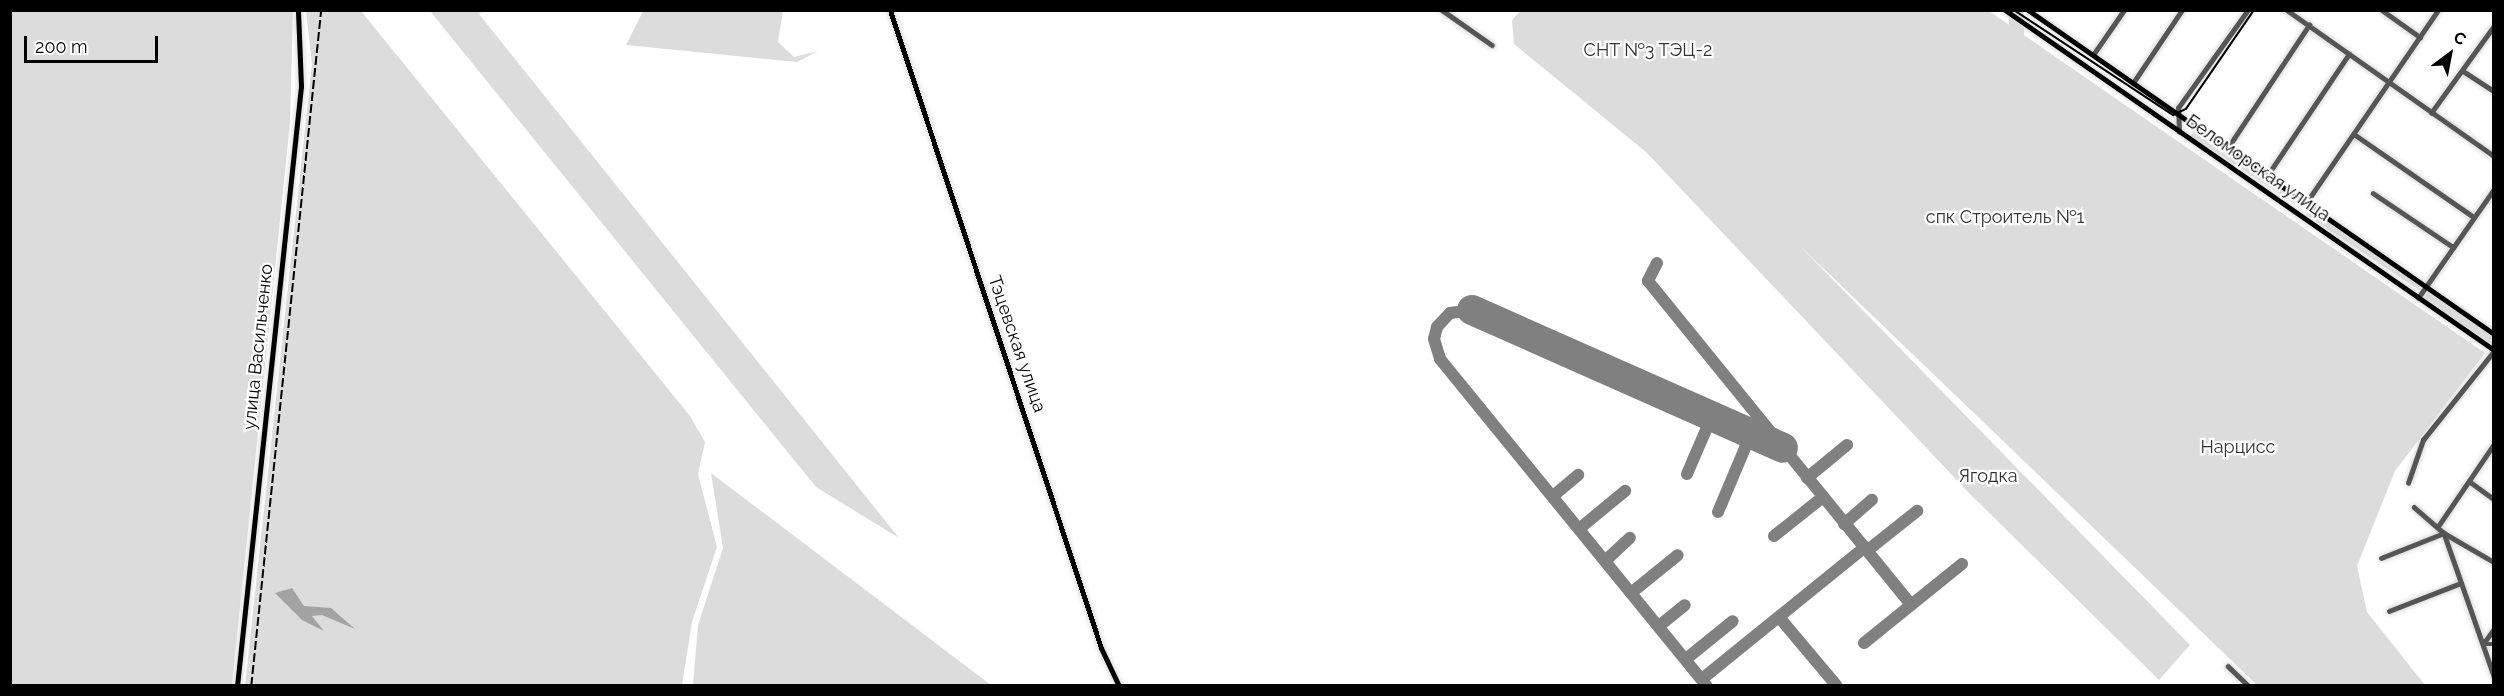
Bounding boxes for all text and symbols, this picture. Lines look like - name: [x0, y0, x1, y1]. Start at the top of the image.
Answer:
- scale bar: [27, 24, 160, 62]
- north arrow: [2420, 24, 2480, 84]
- text: С: [2450, 27, 2469, 49]
- text: 200 m: [35, 36, 88, 57]
- park label: СНТ №3 ТЭЦ-2: [1583, 39, 1713, 61]
- street label: Беломорская улица: [2182, 110, 2334, 226]
- park label: спк Строитель №1: [1926, 206, 2084, 228]
- street label: улица Васильченко: [239, 263, 277, 431]
- street label: Тэцевская улица: [983, 273, 1051, 415]
- park label: Нарцисс: [2201, 436, 2275, 458]
- park label: Ягодка: [1958, 465, 2018, 487]

